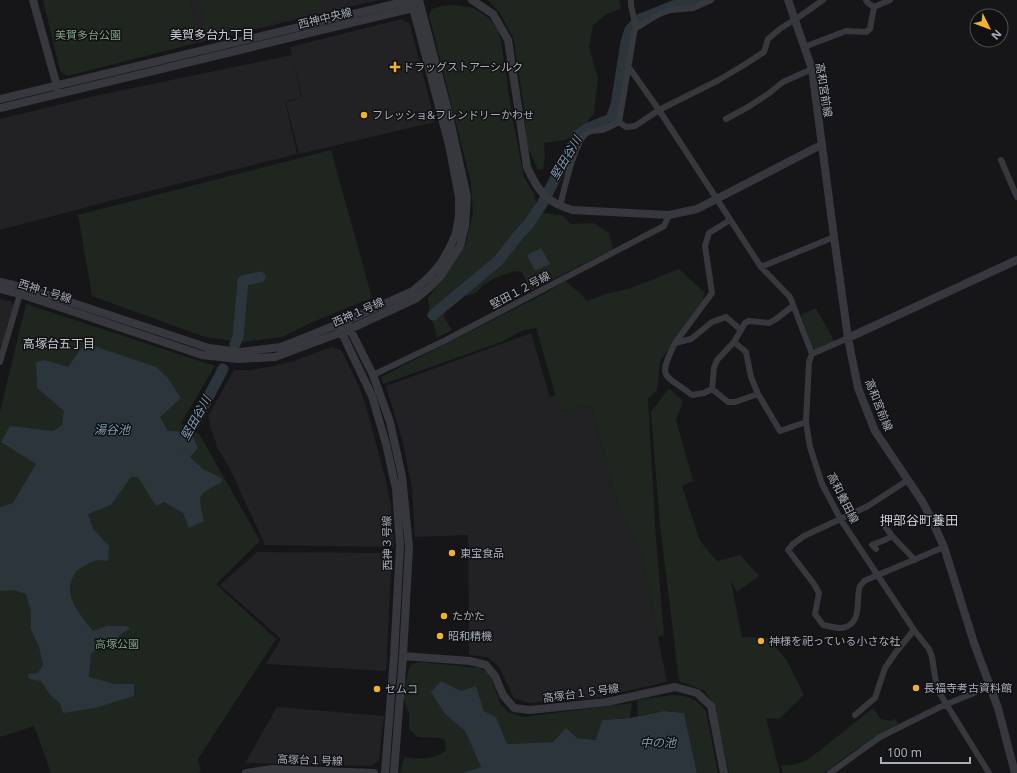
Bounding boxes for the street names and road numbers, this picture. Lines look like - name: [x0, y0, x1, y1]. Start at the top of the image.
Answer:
- street label: 西神中央線: [296, 4, 353, 31]
- street label: 高和宮前線: [813, 62, 836, 118]
- street label: 堅田１２号線: [487, 267, 552, 312]
- street label: 西神１号線: [17, 275, 74, 306]
- street label: 西神１号線: [330, 294, 386, 330]
- street label: 高和宮前線: [862, 377, 897, 433]
- street label: 高和養田線: [824, 470, 863, 526]
- street label: 西神３号線: [379, 515, 394, 571]
- street label: 高塚台１５号線: [542, 680, 620, 705]
- street label: 高塚台１号線: [277, 751, 343, 768]

